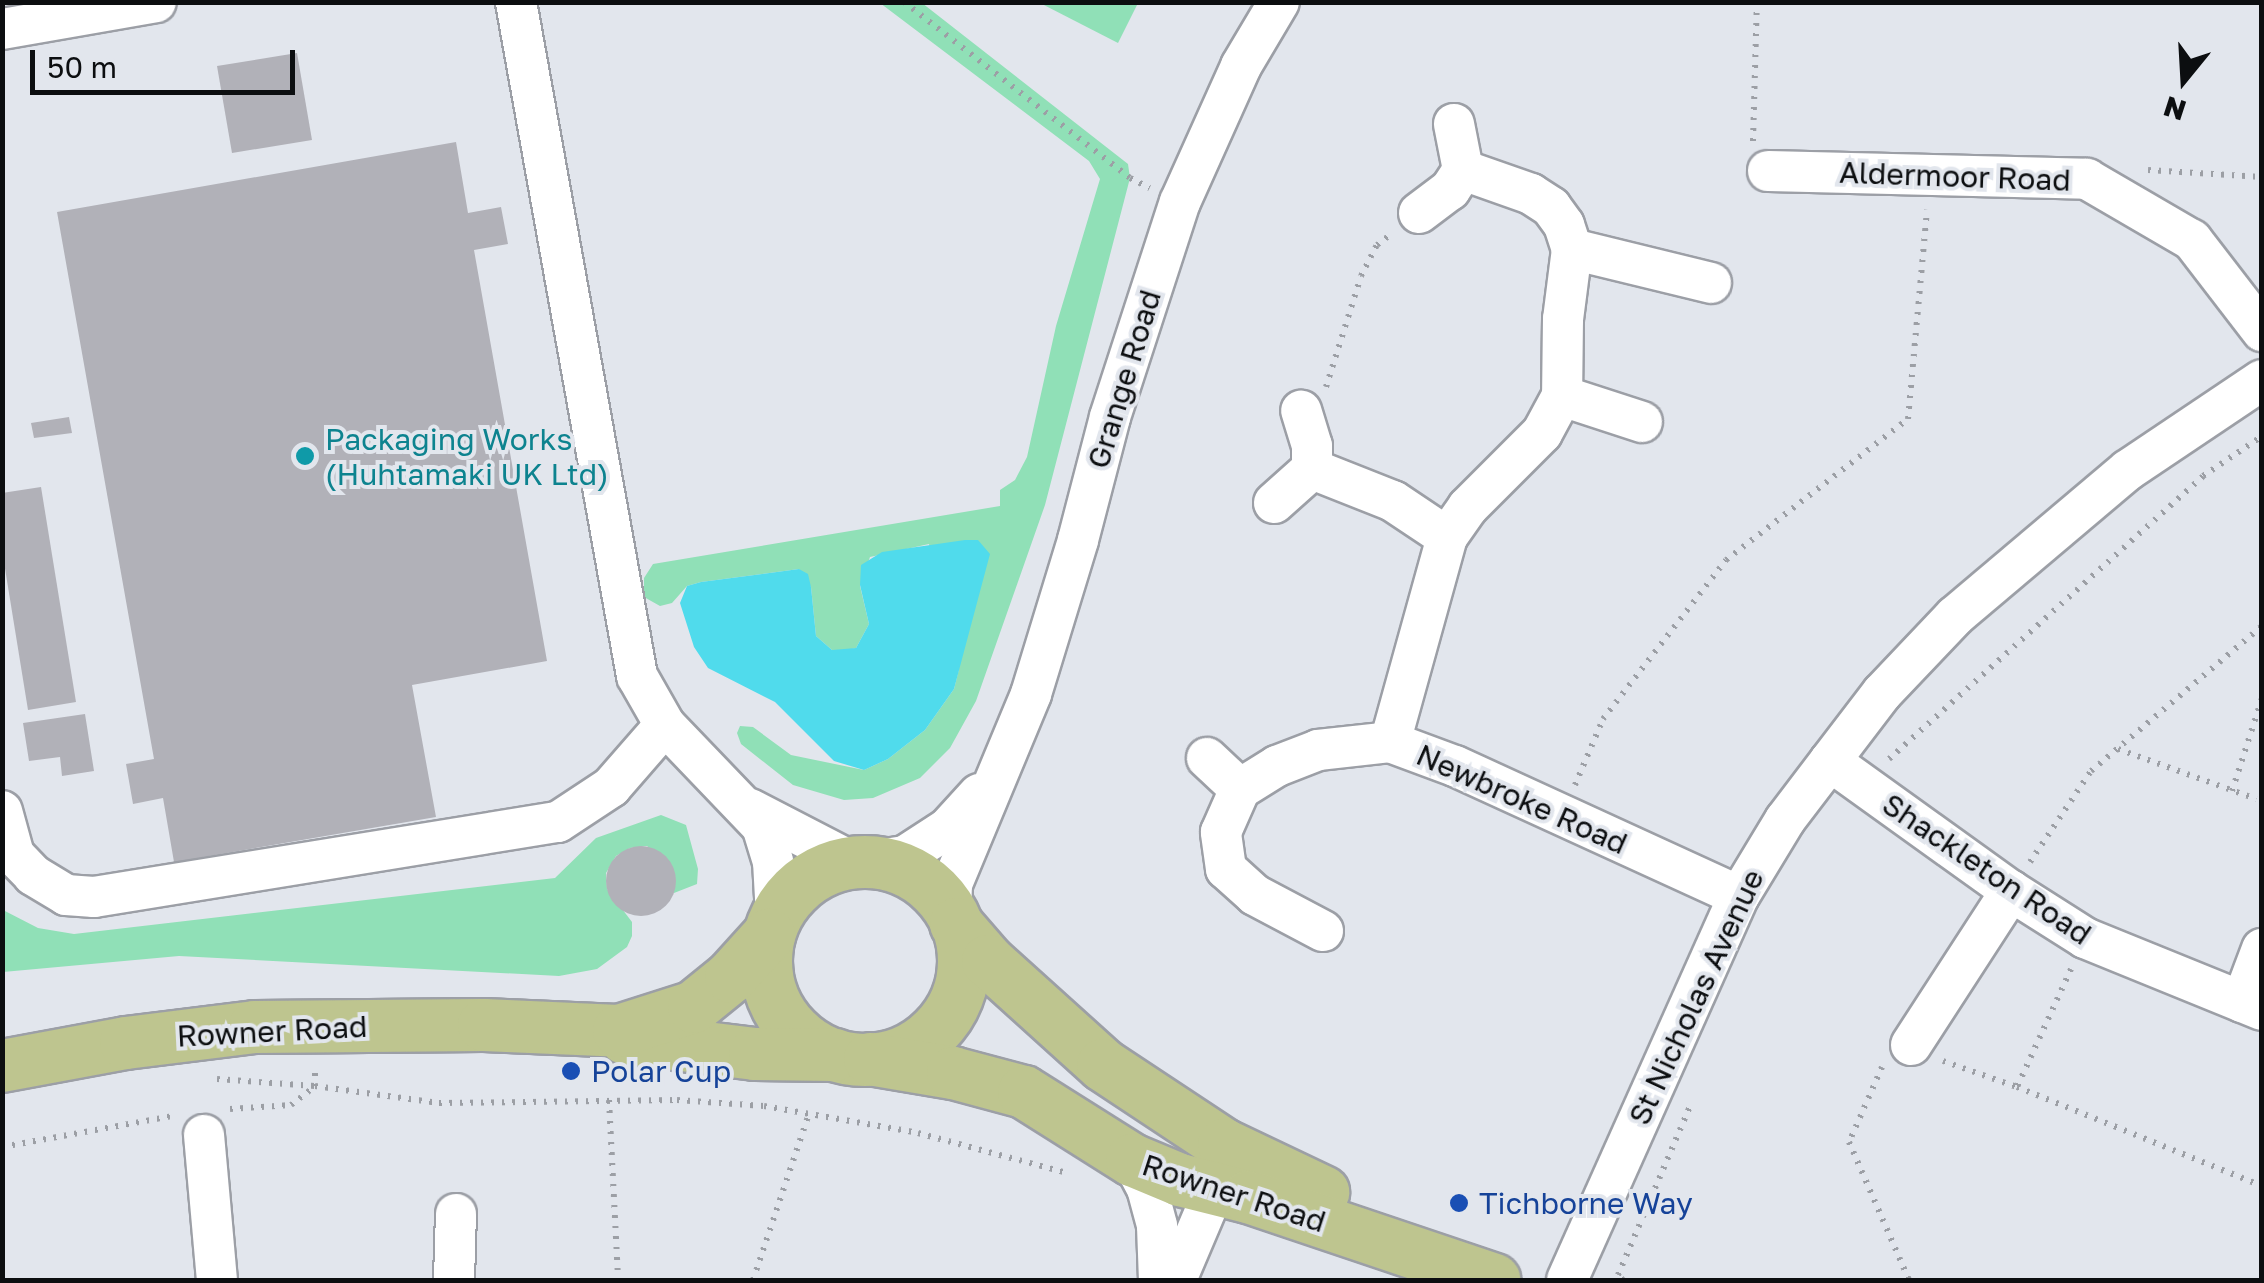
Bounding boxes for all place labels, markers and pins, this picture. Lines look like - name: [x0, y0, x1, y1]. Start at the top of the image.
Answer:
- place label: Packaging Works (Huhtamaki UK Ltd): [325, 421, 609, 492]
- marker: Packaging Works (Huhtamaki UK Ltd): [294, 445, 316, 467]
- place label: Polar Cup: [591, 1053, 731, 1089]
- marker: Polar Cup: [560, 1060, 582, 1082]
- place label: Tichborne Way: [1479, 1185, 1693, 1221]
- marker: Tichborne Way: [1448, 1192, 1470, 1214]

